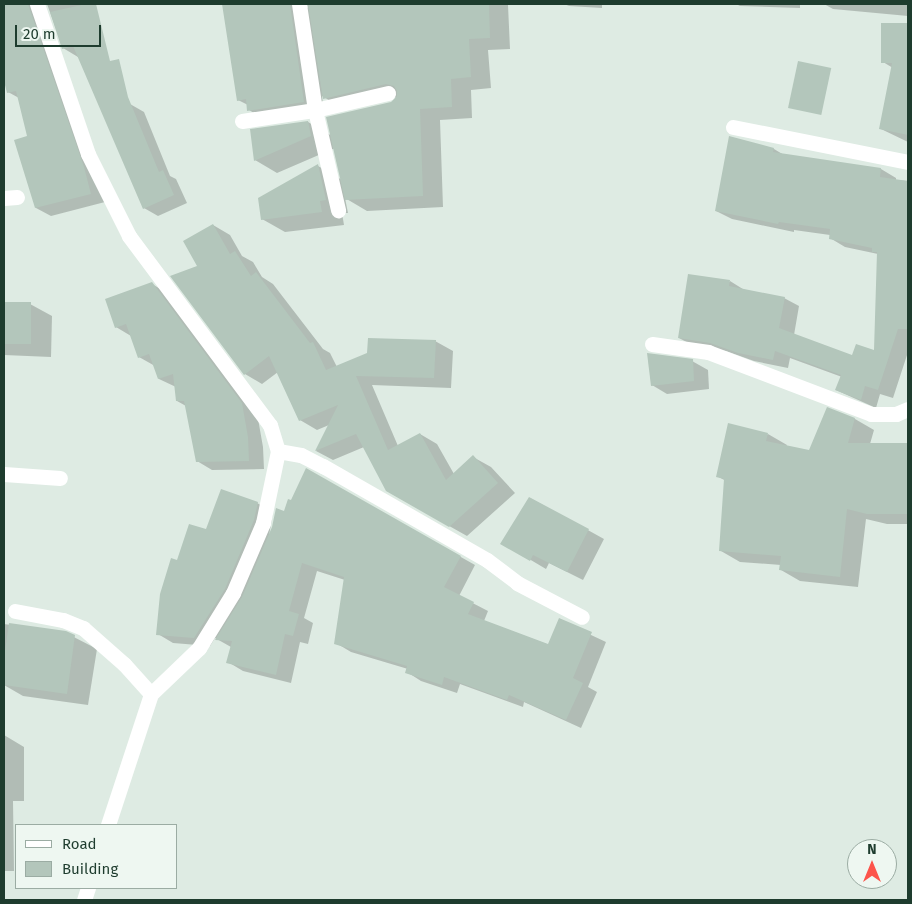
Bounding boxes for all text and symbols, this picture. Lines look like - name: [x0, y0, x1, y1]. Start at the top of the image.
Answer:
- scale bar: [18, 15, 104, 47]
- text: 20 m: [23, 25, 56, 43]
- legend: [15, 824, 178, 889]
- text: Road: [62, 835, 97, 853]
- north arrow: [847, 839, 897, 889]
- text: N: [867, 841, 877, 858]
- text: Building: [62, 860, 118, 878]

